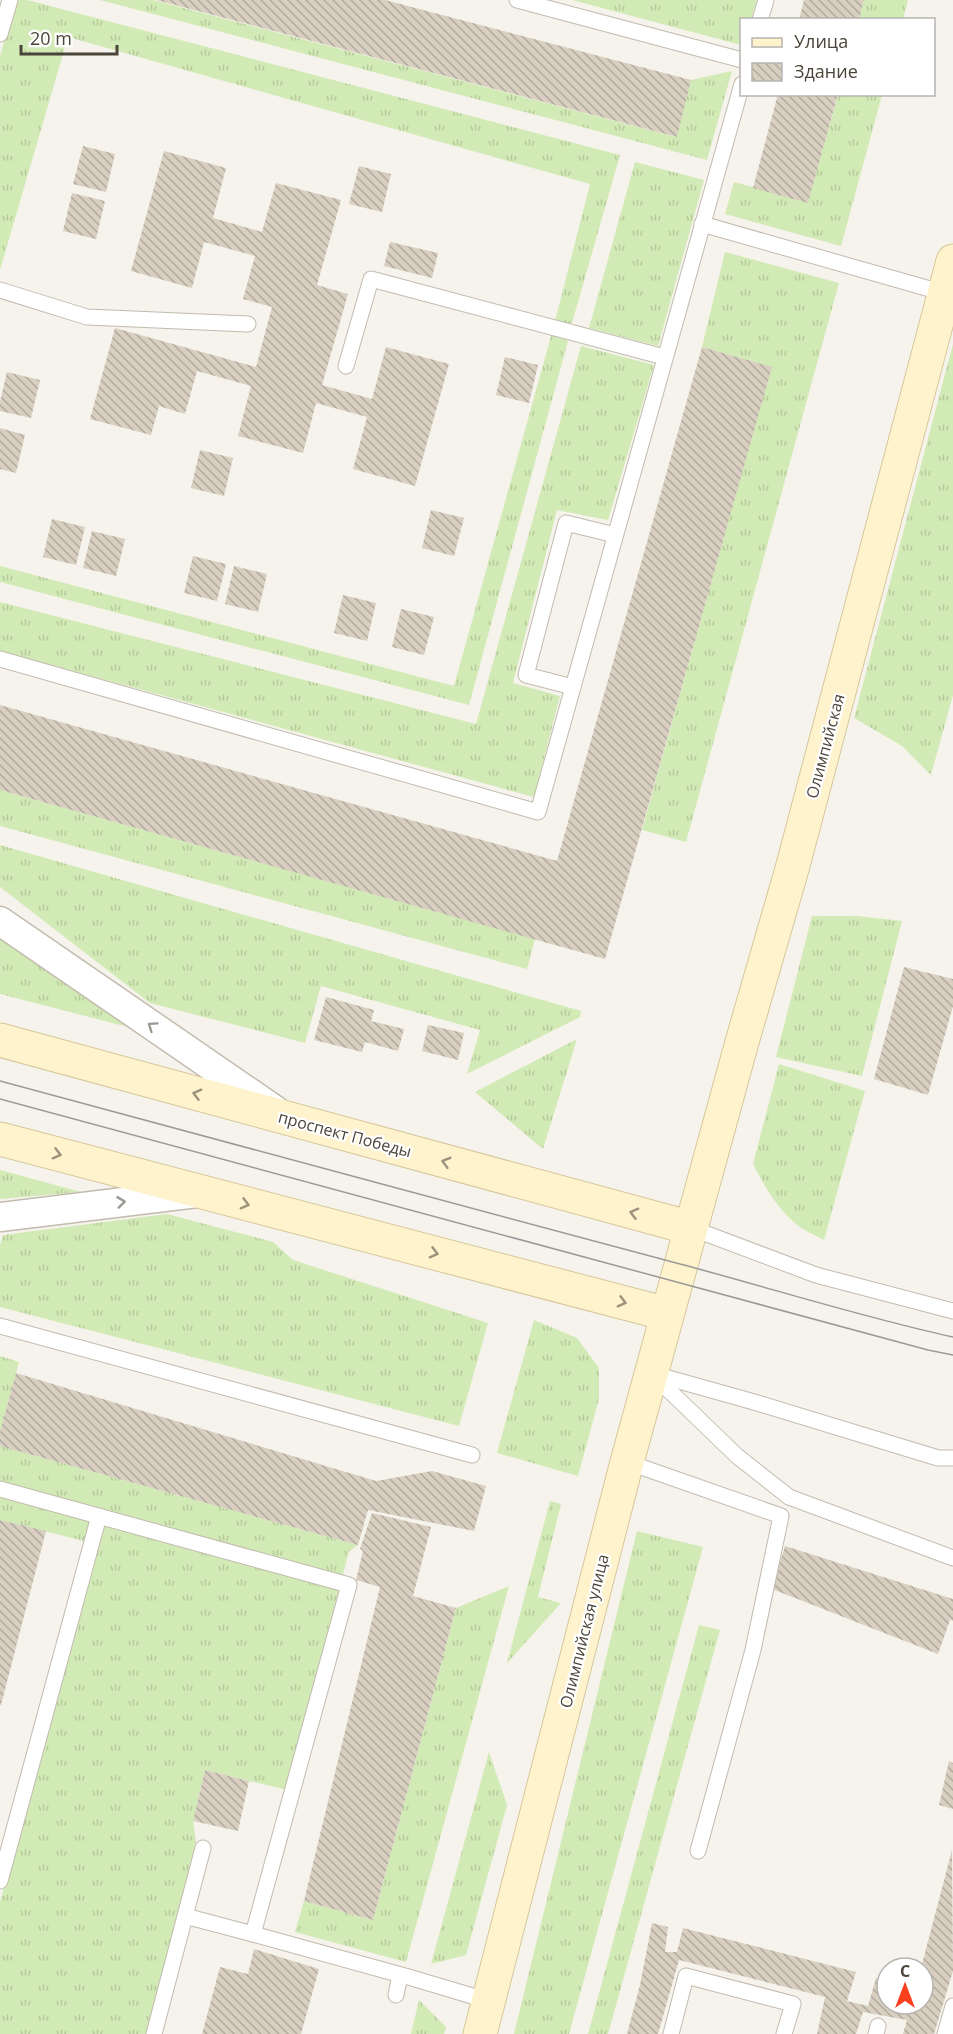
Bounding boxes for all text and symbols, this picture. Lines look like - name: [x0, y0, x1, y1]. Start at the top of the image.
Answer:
- scale bar: [21, 18, 117, 56]
- legend: [740, 18, 935, 96]
- text: 20 m: [30, 26, 72, 50]
- text: Улица: [794, 29, 848, 53]
- text: Здание: [794, 59, 858, 83]
- street label: Олимпийская: [800, 691, 850, 801]
- one-way arrow: [147, 1022, 158, 1033]
- one-way arrow: [192, 1089, 203, 1101]
- street label: проспект Победы: [276, 1106, 414, 1162]
- one-way arrow: [51, 1146, 61, 1159]
- one-way arrow: [441, 1157, 452, 1169]
- one-way arrow: [240, 1196, 250, 1209]
- one-way arrow: [116, 1197, 125, 1209]
- one-way arrow: [629, 1208, 640, 1220]
- one-way arrow: [429, 1245, 439, 1258]
- one-way arrow: [617, 1295, 627, 1308]
- street label: Олимпийская улица: [554, 1552, 614, 1710]
- north arrow: [875, 1956, 935, 2016]
- text: С: [900, 1960, 910, 1982]

